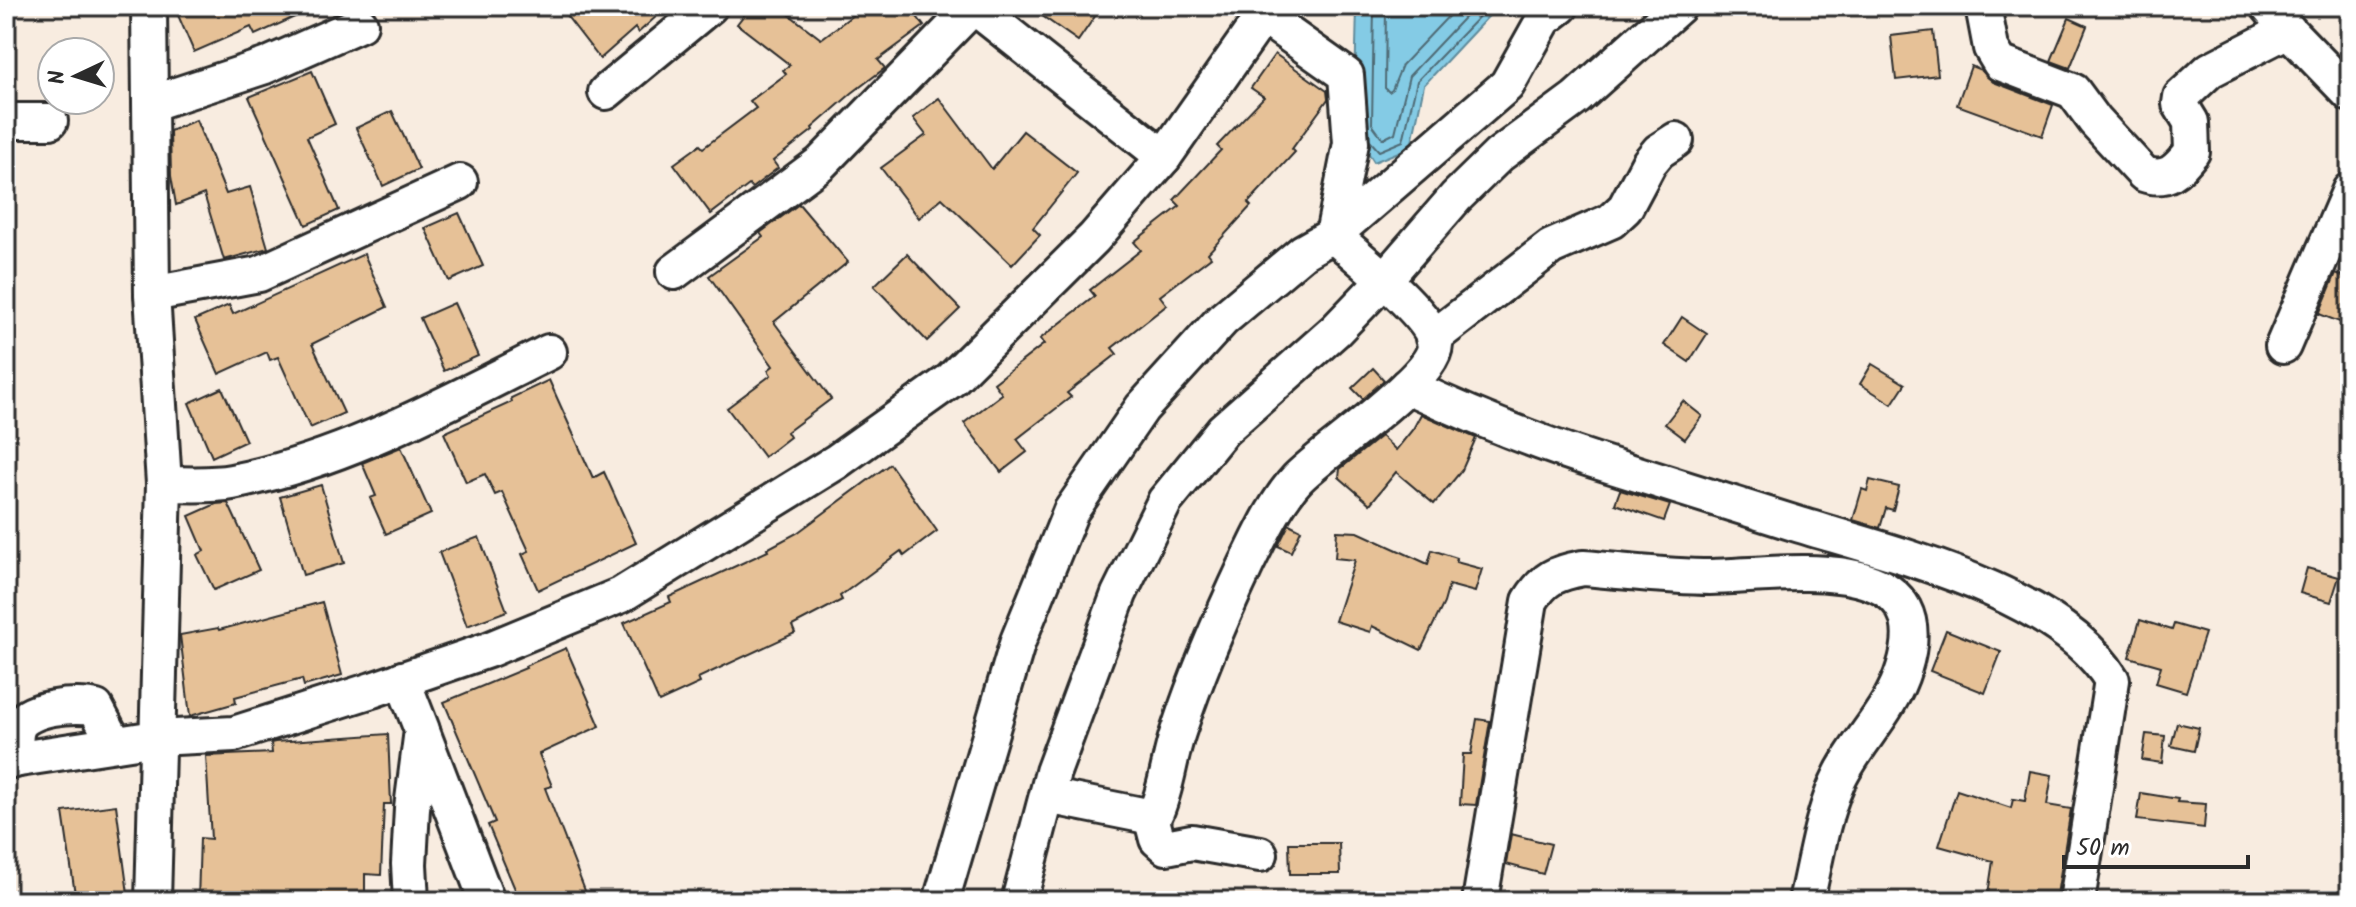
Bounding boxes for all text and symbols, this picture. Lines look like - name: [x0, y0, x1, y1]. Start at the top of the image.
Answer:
- north arrow: [36, 36, 116, 116]
- text: N: [41, 69, 76, 85]
- scale bar: [2064, 819, 2248, 869]
- text: 50 m: [2076, 829, 2130, 868]

